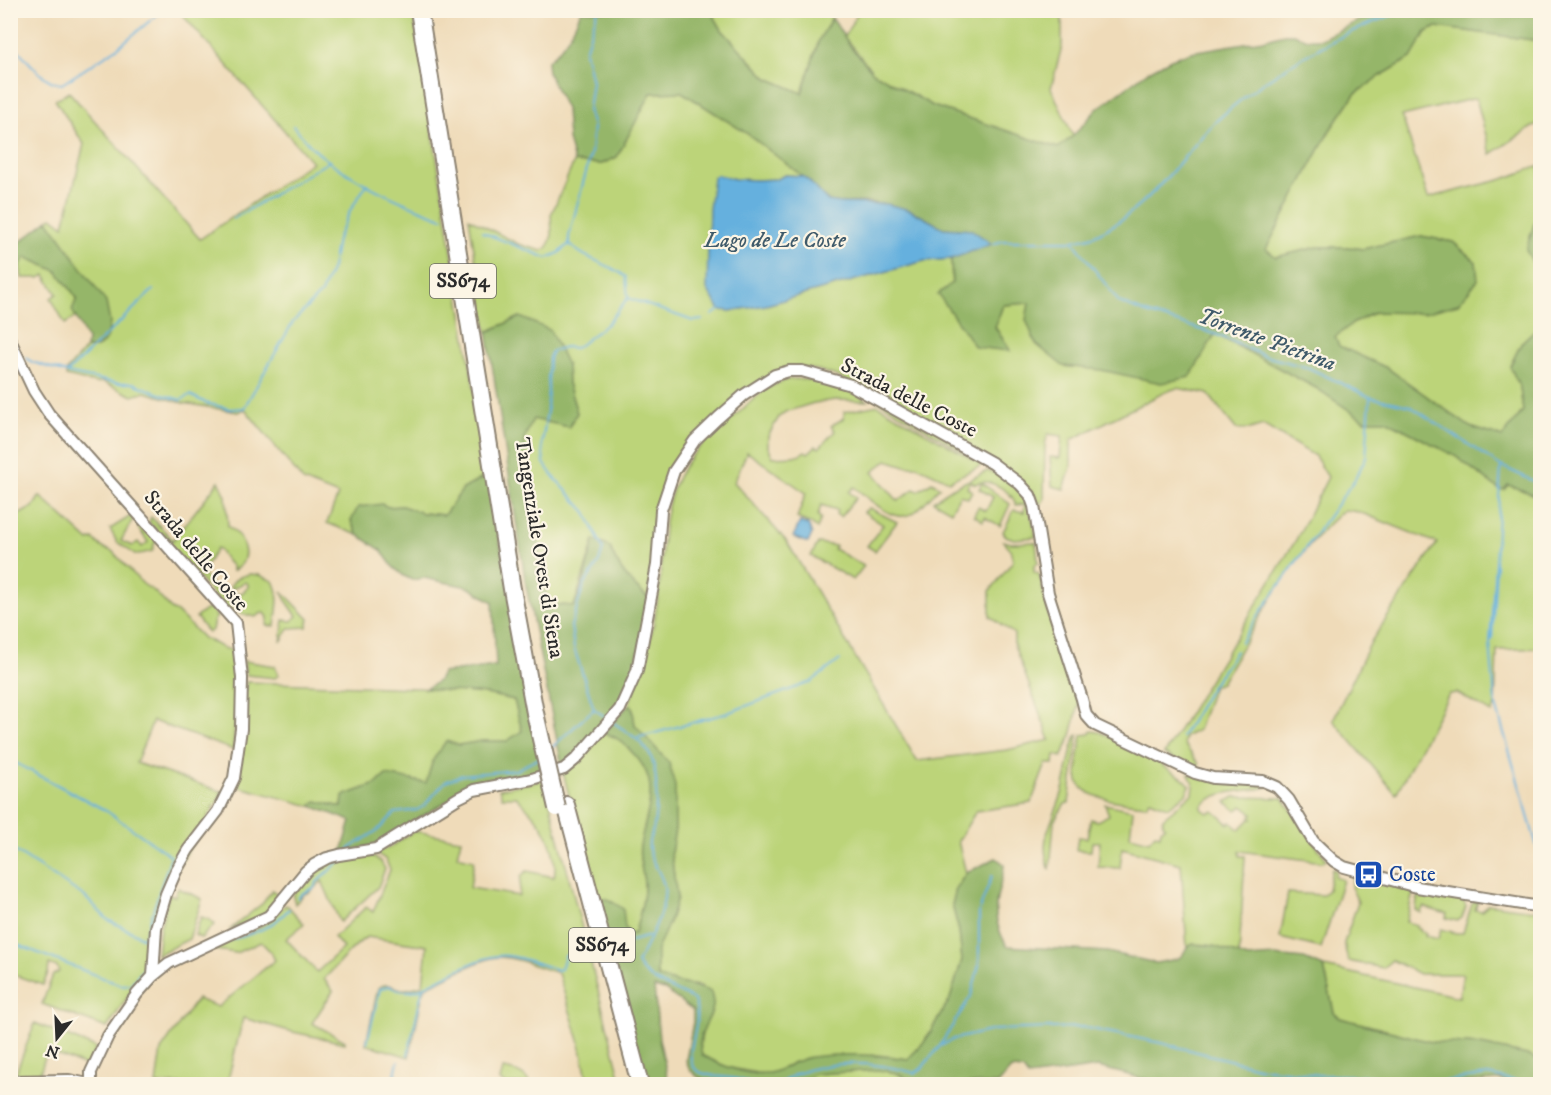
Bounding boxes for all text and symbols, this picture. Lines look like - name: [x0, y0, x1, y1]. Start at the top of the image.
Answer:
- water label: Lago de Le Coste: [702, 227, 846, 254]
- road number: SS674: [430, 264, 496, 298]
- water label: Torrente Pietrina: [1195, 303, 1339, 377]
- street label: Strada delle Coste: [836, 352, 982, 444]
- street label: Tangenziale Ovest di Siena: [509, 436, 569, 660]
- street label: Strada delle Coste: [138, 485, 254, 617]
- bus stop icon: Coste: [1352, 859, 1384, 891]
- place label: Coste: [1389, 862, 1436, 888]
- road number: SS674: [569, 928, 635, 962]
- north arrow: [27, 1008, 87, 1068]
- text: N: [43, 1040, 62, 1063]

